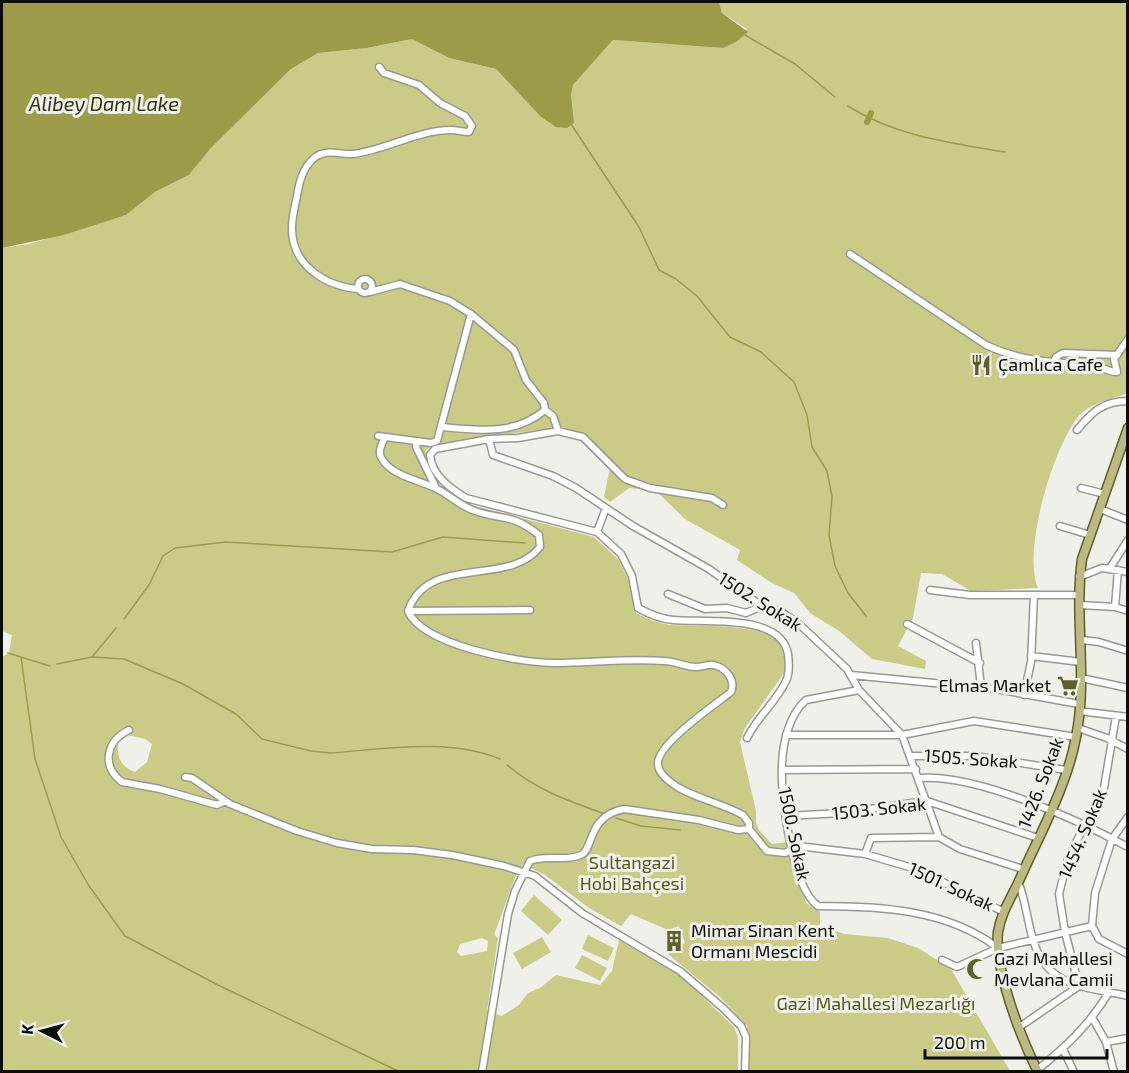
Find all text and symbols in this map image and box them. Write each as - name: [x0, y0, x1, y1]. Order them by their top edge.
- water label: Alibey Dam Lake: [28, 91, 179, 116]
- restaurant icon: Çamlıca Cafe: [969, 353, 993, 377]
- place label: Çamlıca Cafe: [998, 353, 1103, 376]
- street label: 1502. Sokak: [715, 567, 806, 636]
- place label: Elmas Market: [938, 674, 1051, 696]
- supermarket icon: Elmas Market: [1056, 674, 1080, 698]
- street label: 1426. Sokak: [1013, 734, 1067, 831]
- street label: 1505. Sokak: [923, 744, 1019, 772]
- street label: 1500. Sokak: [774, 785, 816, 883]
- street label: 1454. Sokak: [1053, 785, 1111, 882]
- street label: 1503. Sokak: [831, 792, 927, 824]
- park label: Sultangazi Hobi Bahçesi: [580, 851, 684, 895]
- street label: 1501. Sokak: [905, 857, 998, 915]
- place label: Mimar Sinan Kent Ormanı Mescidi: [691, 919, 835, 962]
- building icon: Mimar Sinan Kent Ormanı Mescidi: [662, 929, 686, 953]
- place label: Gazi Mahallesi Mevlana Camii: [994, 947, 1113, 990]
- mosque icon: Gazi Mahallesi Mevlana Camii: [965, 957, 989, 981]
- park label: Gazi Mahallesi Mezarlığı: [777, 992, 975, 1014]
- north arrow: [12, 1001, 72, 1061]
- text: K: [17, 1022, 37, 1035]
- scale bar: [925, 1022, 1106, 1060]
- text: 200 m: [934, 1031, 986, 1053]

